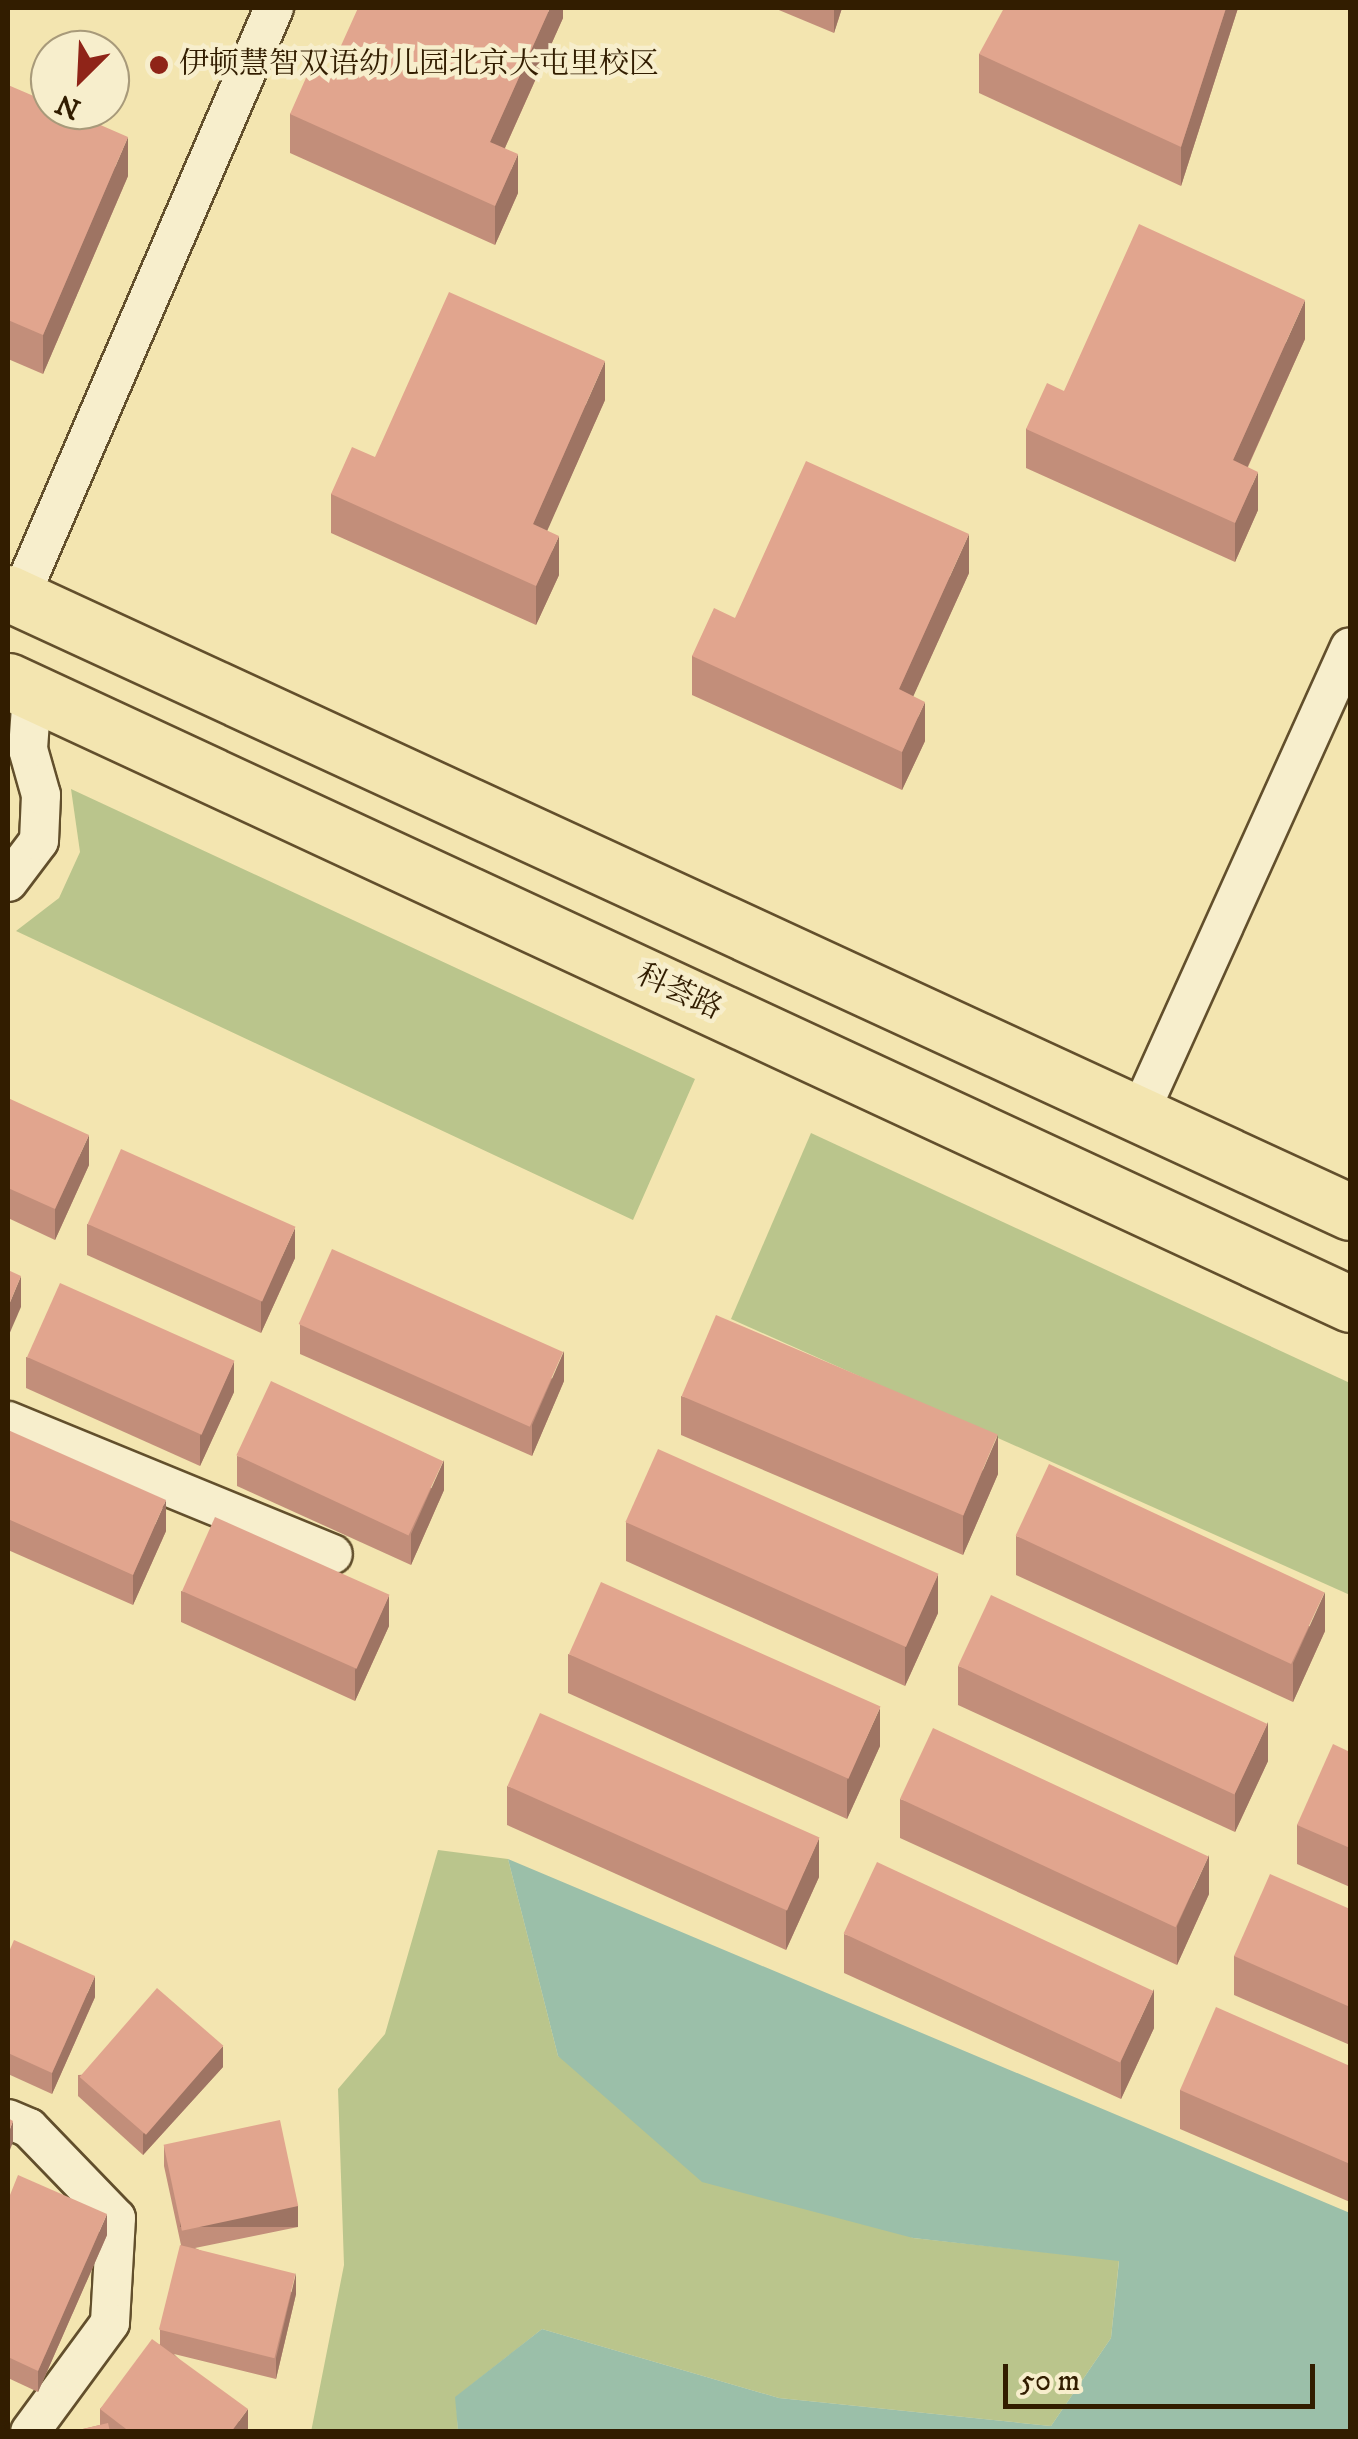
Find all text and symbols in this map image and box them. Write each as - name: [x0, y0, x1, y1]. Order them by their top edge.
- north arrow: [30, 30, 130, 130]
- place label: 伊顿慧智双语幼儿园北京大屯里校区: [179, 47, 659, 83]
- marker: 伊顿慧智双语幼儿园北京大屯里校区: [148, 54, 170, 76]
- text: N: [51, 85, 86, 127]
- street label: 科荟路: [631, 958, 727, 1028]
- scale bar: [1008, 2344, 1320, 2406]
- text: 50 m: [1020, 2363, 1080, 2400]

